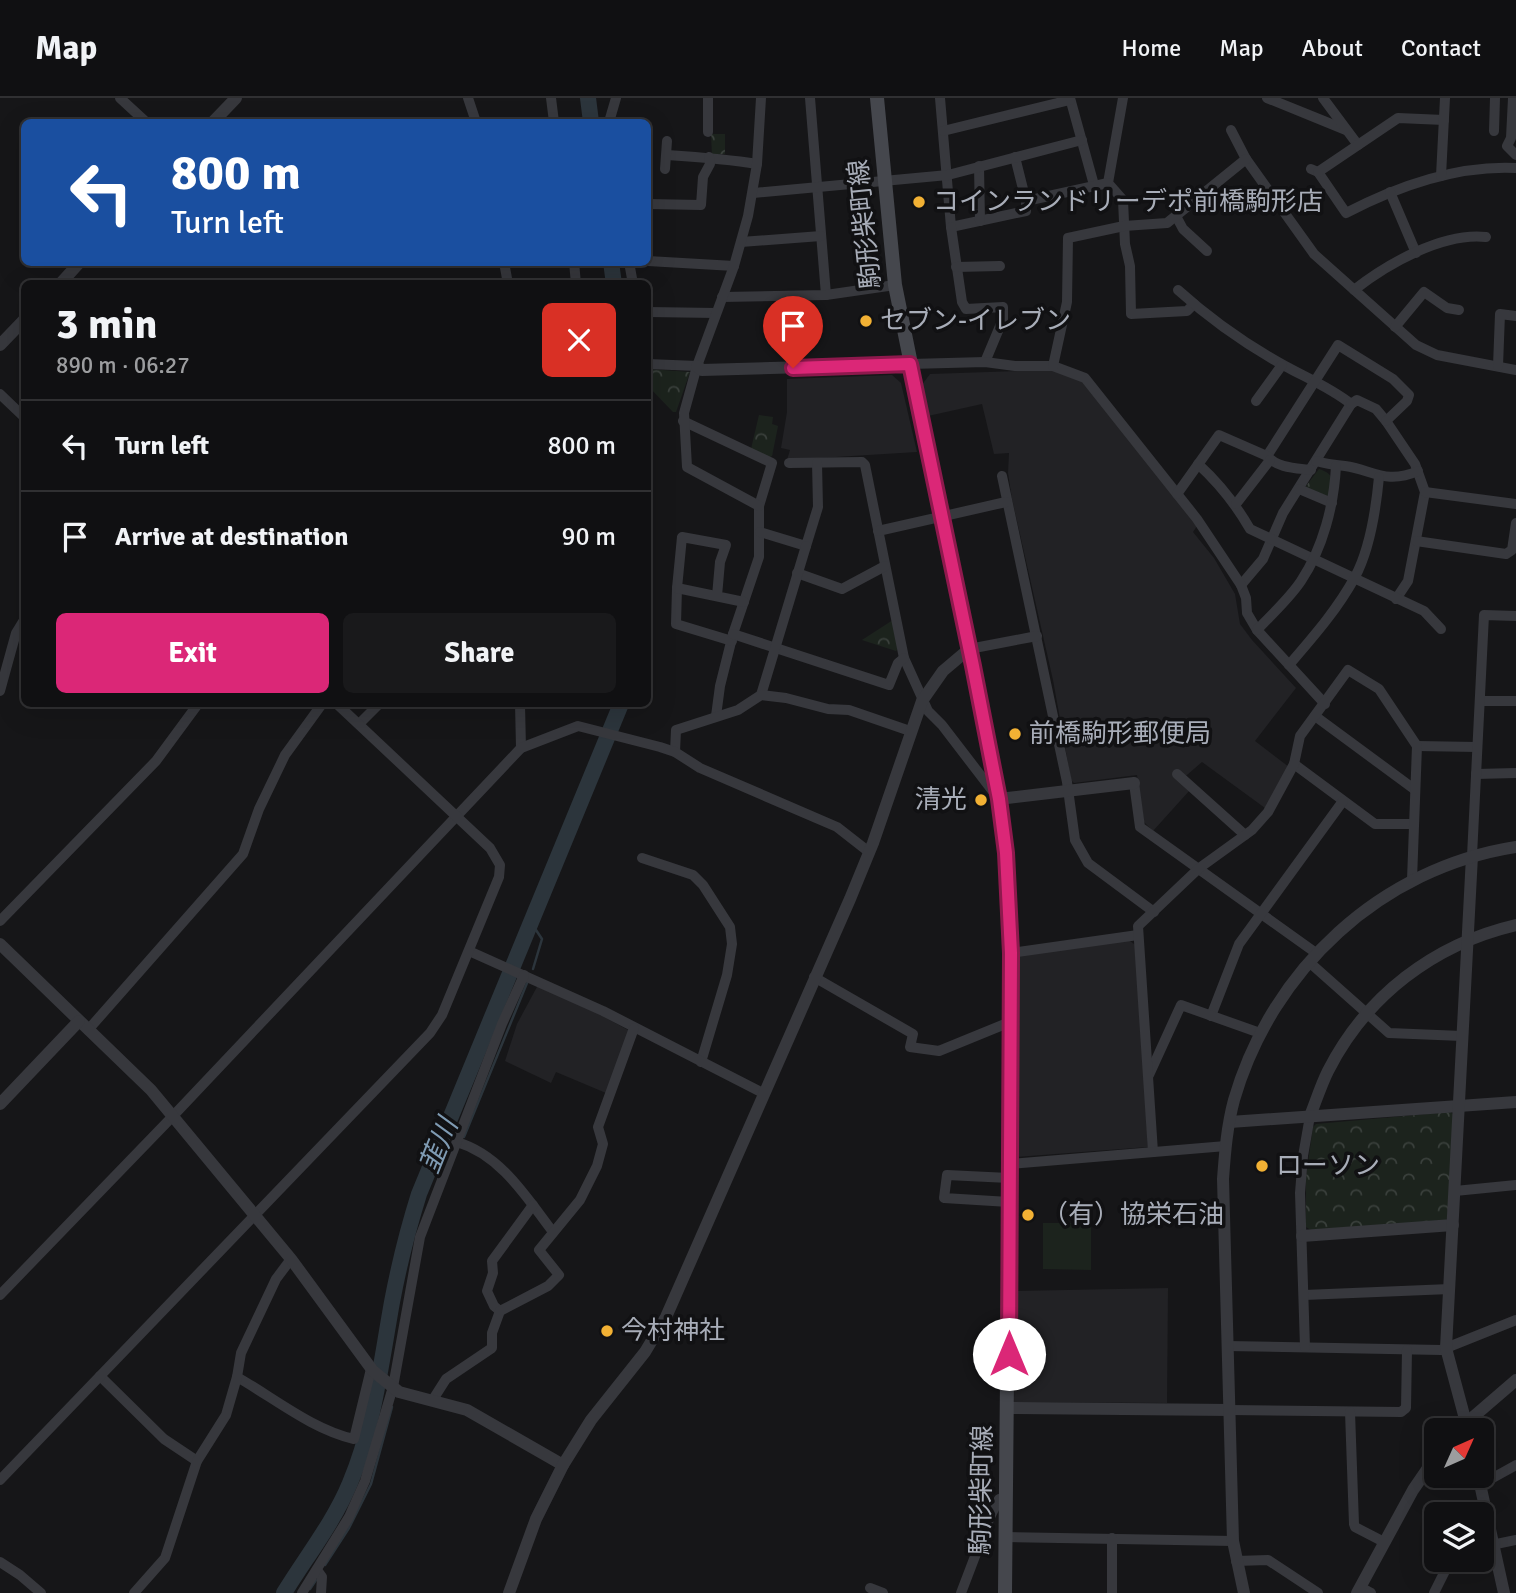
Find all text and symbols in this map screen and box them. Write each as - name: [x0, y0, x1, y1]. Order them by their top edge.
- text: Map: [35, 28, 97, 69]
- text: Home: [1121, 33, 1181, 63]
- text: Map: [1219, 33, 1264, 63]
- text: About: [1302, 33, 1363, 63]
- text: Contact: [1401, 33, 1481, 63]
- text: 800 m: [171, 143, 301, 203]
- icon: left: [56, 147, 147, 238]
- street label: 駒形柴町線: [842, 158, 888, 290]
- place label: コインランドリーデポ前橋駒形店: [933, 186, 1323, 218]
- marker: コインランドリーデポ前橋駒形店: [911, 194, 927, 210]
- text: Turn left: [171, 203, 284, 242]
- pin: [763, 296, 823, 368]
- text: 3 min: [56, 299, 157, 350]
- button: close: [542, 303, 616, 377]
- place label: セブン-イレブン: [880, 305, 1071, 337]
- icon: arrive: [774, 307, 812, 345]
- marker: セブン-イレブン: [858, 313, 874, 329]
- text: 890 m · 06:27: [56, 351, 190, 380]
- icon: left: [56, 427, 94, 465]
- text: Turn left: [115, 430, 209, 462]
- text: 800 m: [547, 430, 616, 462]
- icon: arrive: [56, 518, 94, 556]
- text: Arrive at destination: [115, 521, 348, 553]
- text: 90 m: [561, 521, 616, 553]
- button: Exit: [56, 613, 329, 693]
- button: Share: [343, 613, 616, 693]
- place label: 前橋駒形郵便局: [1029, 718, 1211, 750]
- marker: 前橋駒形郵便局: [1007, 726, 1023, 742]
- place label: 清光: [915, 784, 967, 816]
- marker: 清光: [973, 792, 989, 808]
- water label: 韮川: [413, 1111, 466, 1178]
- place label: ローソン: [1276, 1150, 1380, 1182]
- marker: ローソン: [1254, 1158, 1270, 1174]
- place label: （有）協栄石油: [1042, 1199, 1224, 1231]
- marker: （有）協栄石油: [1020, 1207, 1036, 1223]
- place label: 今村神社: [621, 1315, 725, 1347]
- position arrow: [972, 1317, 1046, 1391]
- marker: 今村神社: [599, 1323, 615, 1339]
- north arrow: [1424, 1418, 1494, 1488]
- map controls: [1424, 1418, 1494, 1572]
- street label: 駒形柴町線: [965, 1425, 999, 1555]
- button: layers: [1424, 1502, 1494, 1572]

